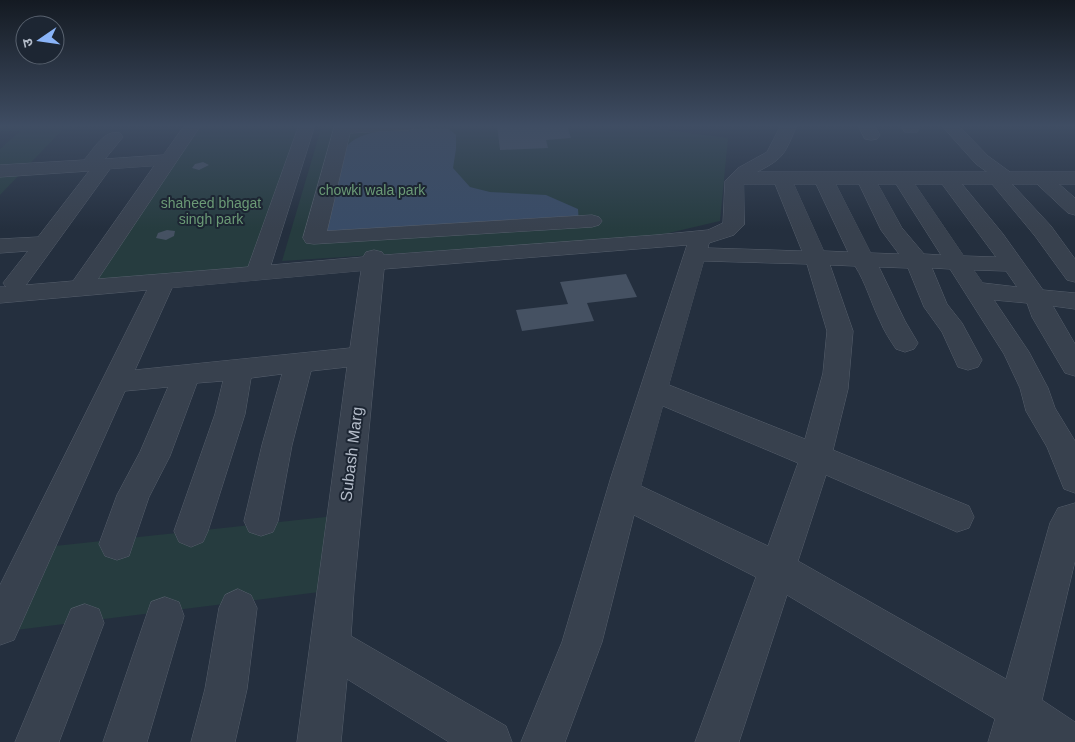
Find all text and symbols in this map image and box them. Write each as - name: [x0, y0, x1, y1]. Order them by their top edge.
- north arrow: [15, 15, 65, 65]
- text: उ: [18, 36, 36, 49]
- park label: chowki wala park: [319, 182, 426, 198]
- park label: shaheed bhagat singh park: [161, 195, 261, 227]
- street label: Subash Marg: [337, 406, 366, 502]

